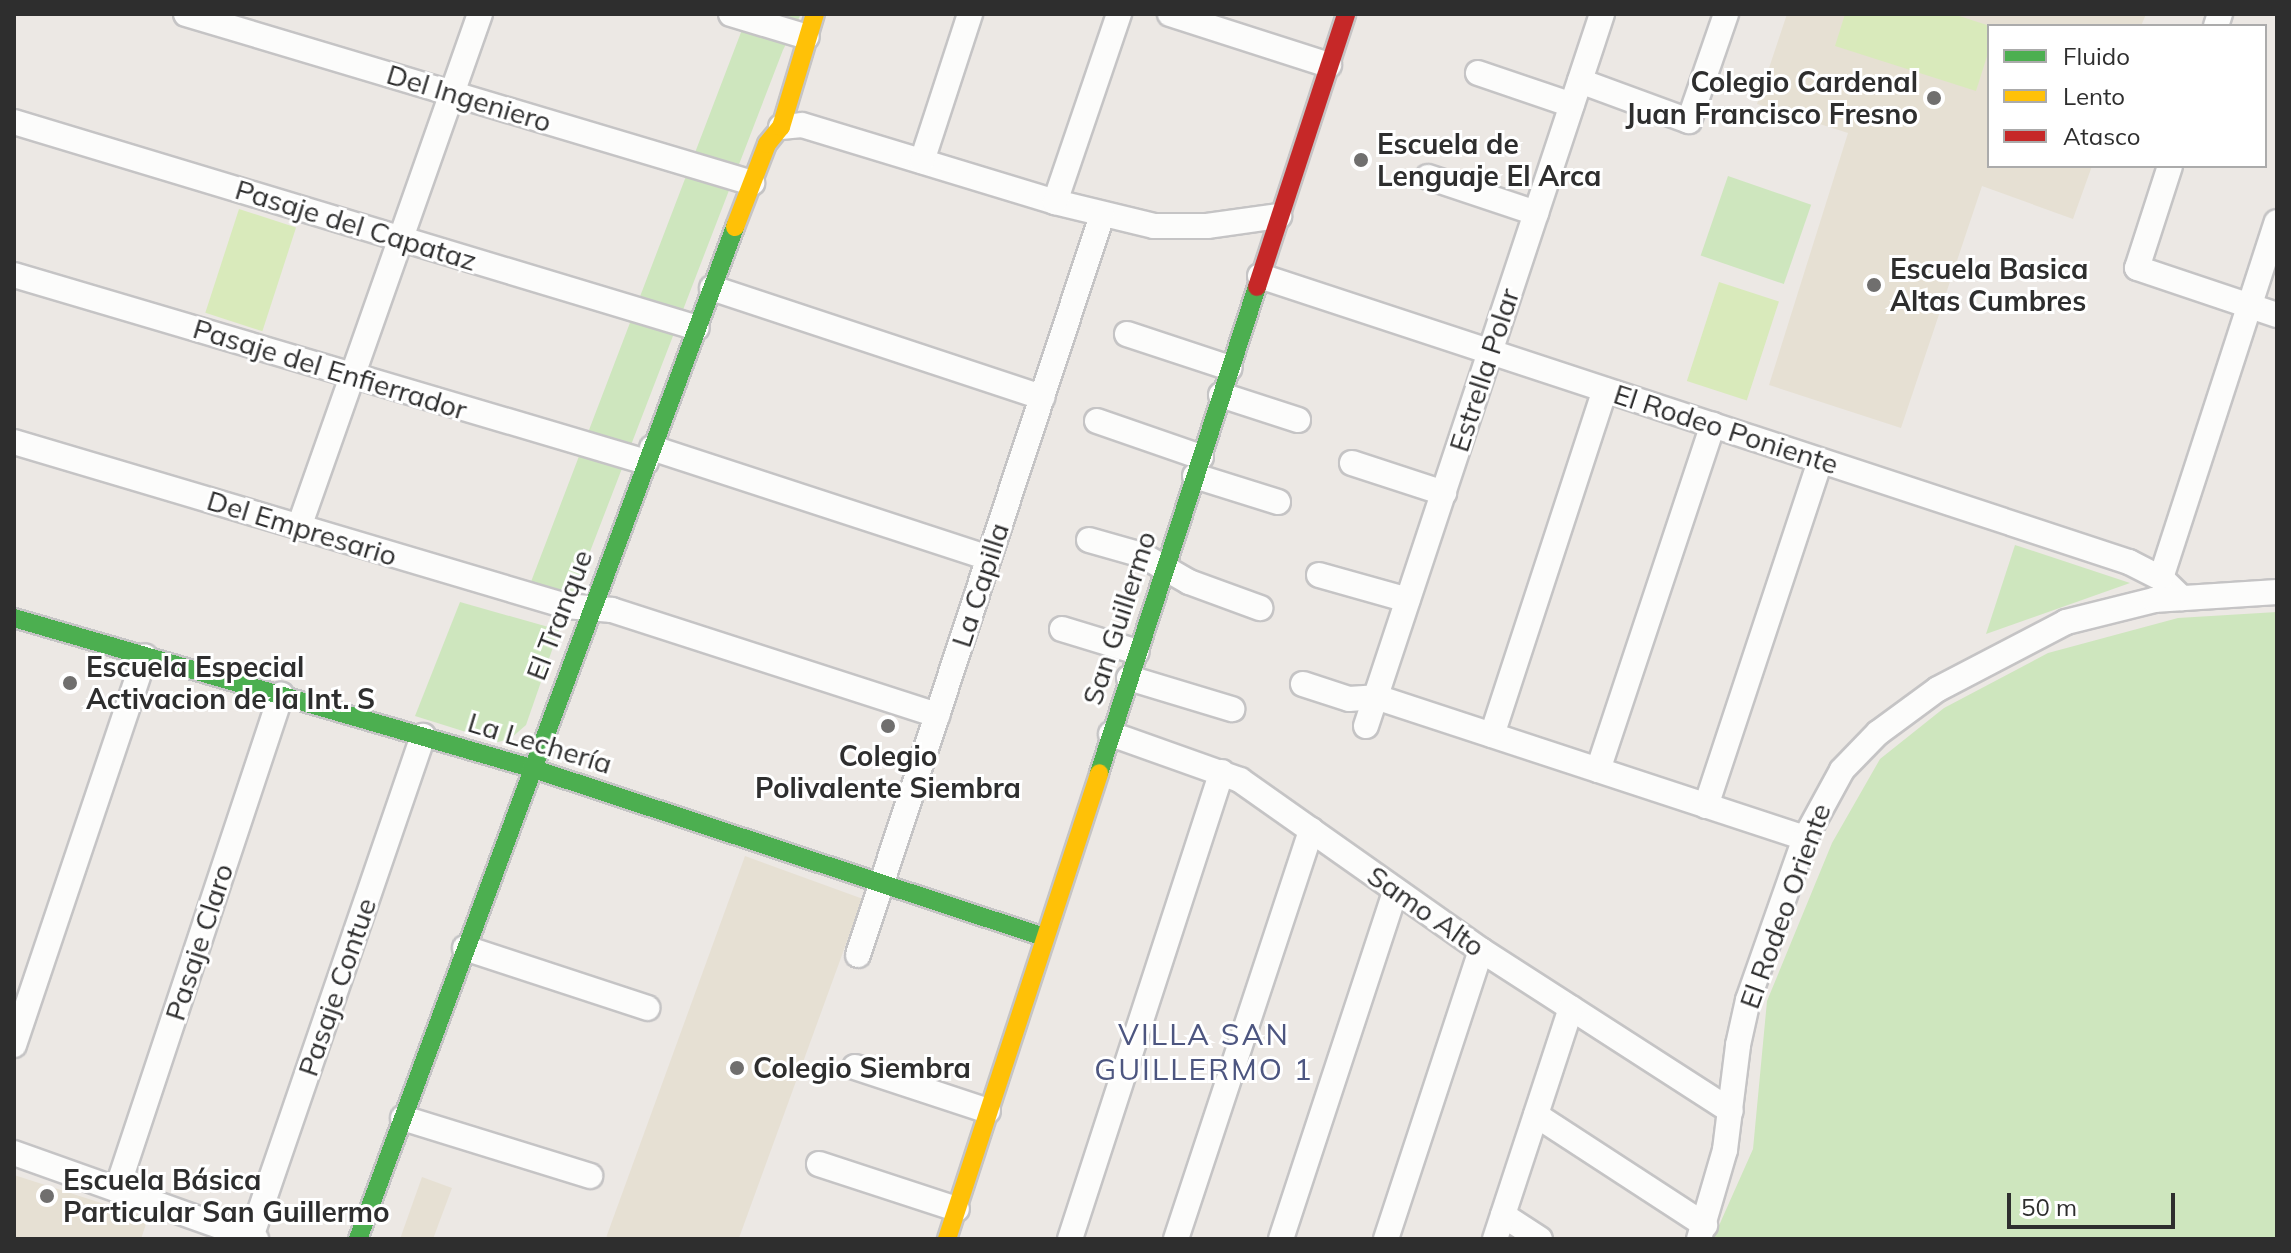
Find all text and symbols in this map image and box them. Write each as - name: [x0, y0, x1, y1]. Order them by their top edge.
- legend: [1987, 24, 2267, 168]
- text: Fluido: [2063, 41, 2130, 71]
- street label: Del Ingeniero: [383, 57, 555, 139]
- place label: Colegio Cardenal Juan Francisco Fresno: [1626, 65, 1918, 131]
- text: Lento: [2063, 81, 2125, 111]
- marker: Colegio Cardenal Juan Francisco Fresno: [1925, 89, 1943, 107]
- text: Atasco: [2063, 121, 2140, 151]
- place label: Escuela de Lenguaje El Arca: [1377, 127, 1601, 193]
- marker: Escuela de Lenguaje El Arca: [1352, 151, 1370, 169]
- street label: Pasaje del Capataz: [231, 172, 481, 278]
- place label: Escuela Basica Altas Cumbres: [1890, 252, 2088, 318]
- marker: Escuela Basica Altas Cumbres: [1865, 276, 1883, 294]
- street label: Estrella Polar: [1442, 284, 1526, 456]
- street label: Pasaje del Enfierrador: [189, 311, 471, 427]
- street label: El Rodeo Poniente: [1610, 377, 1842, 481]
- street label: Del Empresario: [203, 483, 401, 573]
- street label: La Capilla: [944, 519, 1016, 651]
- street label: San Guillermo: [1075, 527, 1163, 709]
- street label: El Tranque: [519, 545, 599, 685]
- place label: Escuela Especial Activacion de la Int. S: [86, 650, 375, 716]
- marker: Escuela Especial Activacion de la Int. S: [61, 674, 79, 692]
- street label: La Lechería: [464, 705, 616, 781]
- marker: Colegio Polivalente Siembra: [879, 717, 897, 735]
- place label: Colegio Polivalente Siembra: [755, 739, 1021, 805]
- street label: El Rodeo Oriente: [1732, 799, 1838, 1013]
- street label: Pasaje Claro: [158, 859, 240, 1025]
- street label: Samo Alto: [1361, 859, 1491, 963]
- street label: Pasaje Contue: [291, 894, 383, 1080]
- district label: VILLA SAN GUILLERMO 1: [1094, 1016, 1314, 1086]
- place label: Colegio Siembra: [753, 1051, 971, 1085]
- marker: Colegio Siembra: [728, 1059, 746, 1077]
- place label: Escuela Básica Particular San Guillermo: [63, 1163, 390, 1229]
- scale bar: [2011, 1177, 2179, 1227]
- marker: Escuela Básica Particular San Guillermo: [38, 1187, 56, 1205]
- text: 50 m: [2021, 1192, 2077, 1222]

